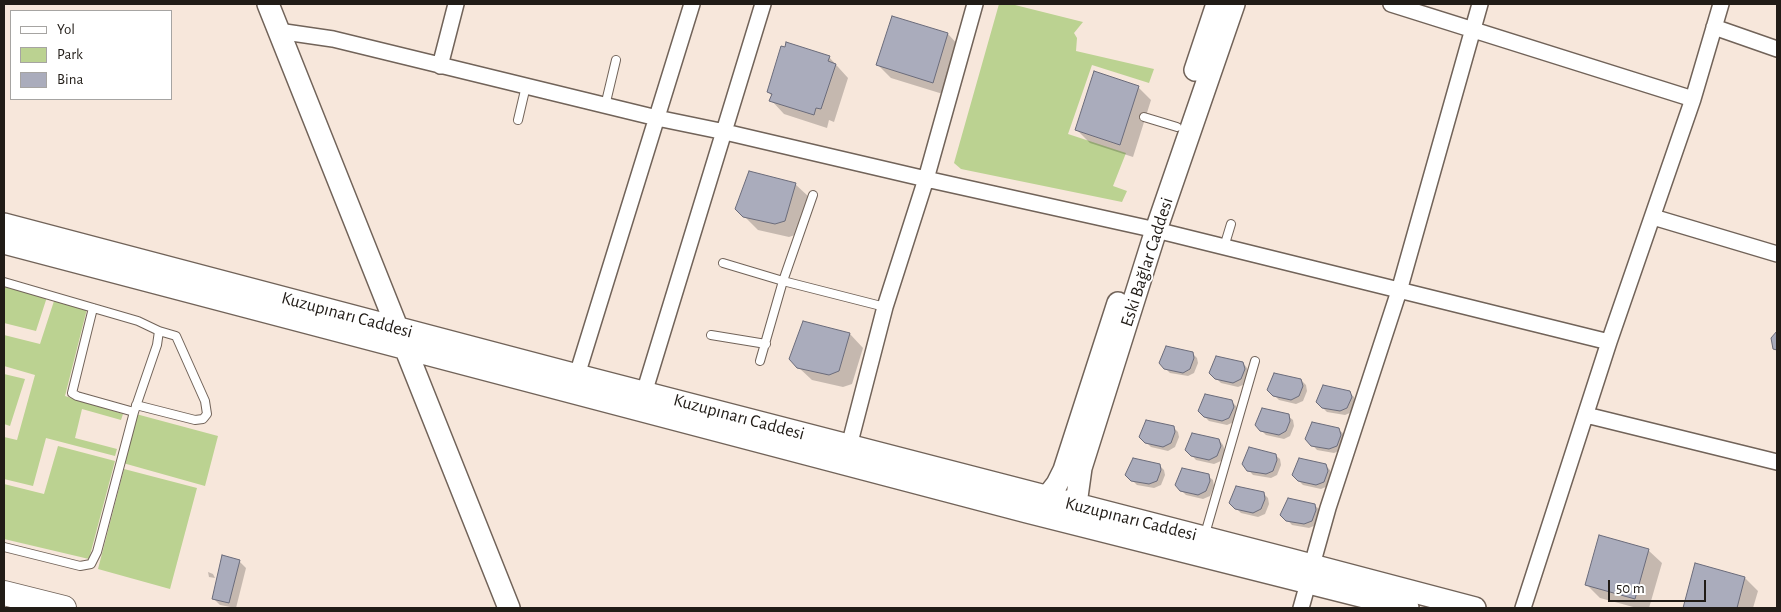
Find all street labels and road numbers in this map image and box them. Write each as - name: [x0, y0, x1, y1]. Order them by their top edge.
- street label: Eski Bağlar Caddesi: [1116, 195, 1178, 329]
- street label: Kuzupınarı Caddesi: [279, 287, 415, 343]
- street label: Kuzupınarı Caddesi: [671, 389, 807, 445]
- street label: Kuzupınarı Caddesi: [1063, 492, 1199, 546]

